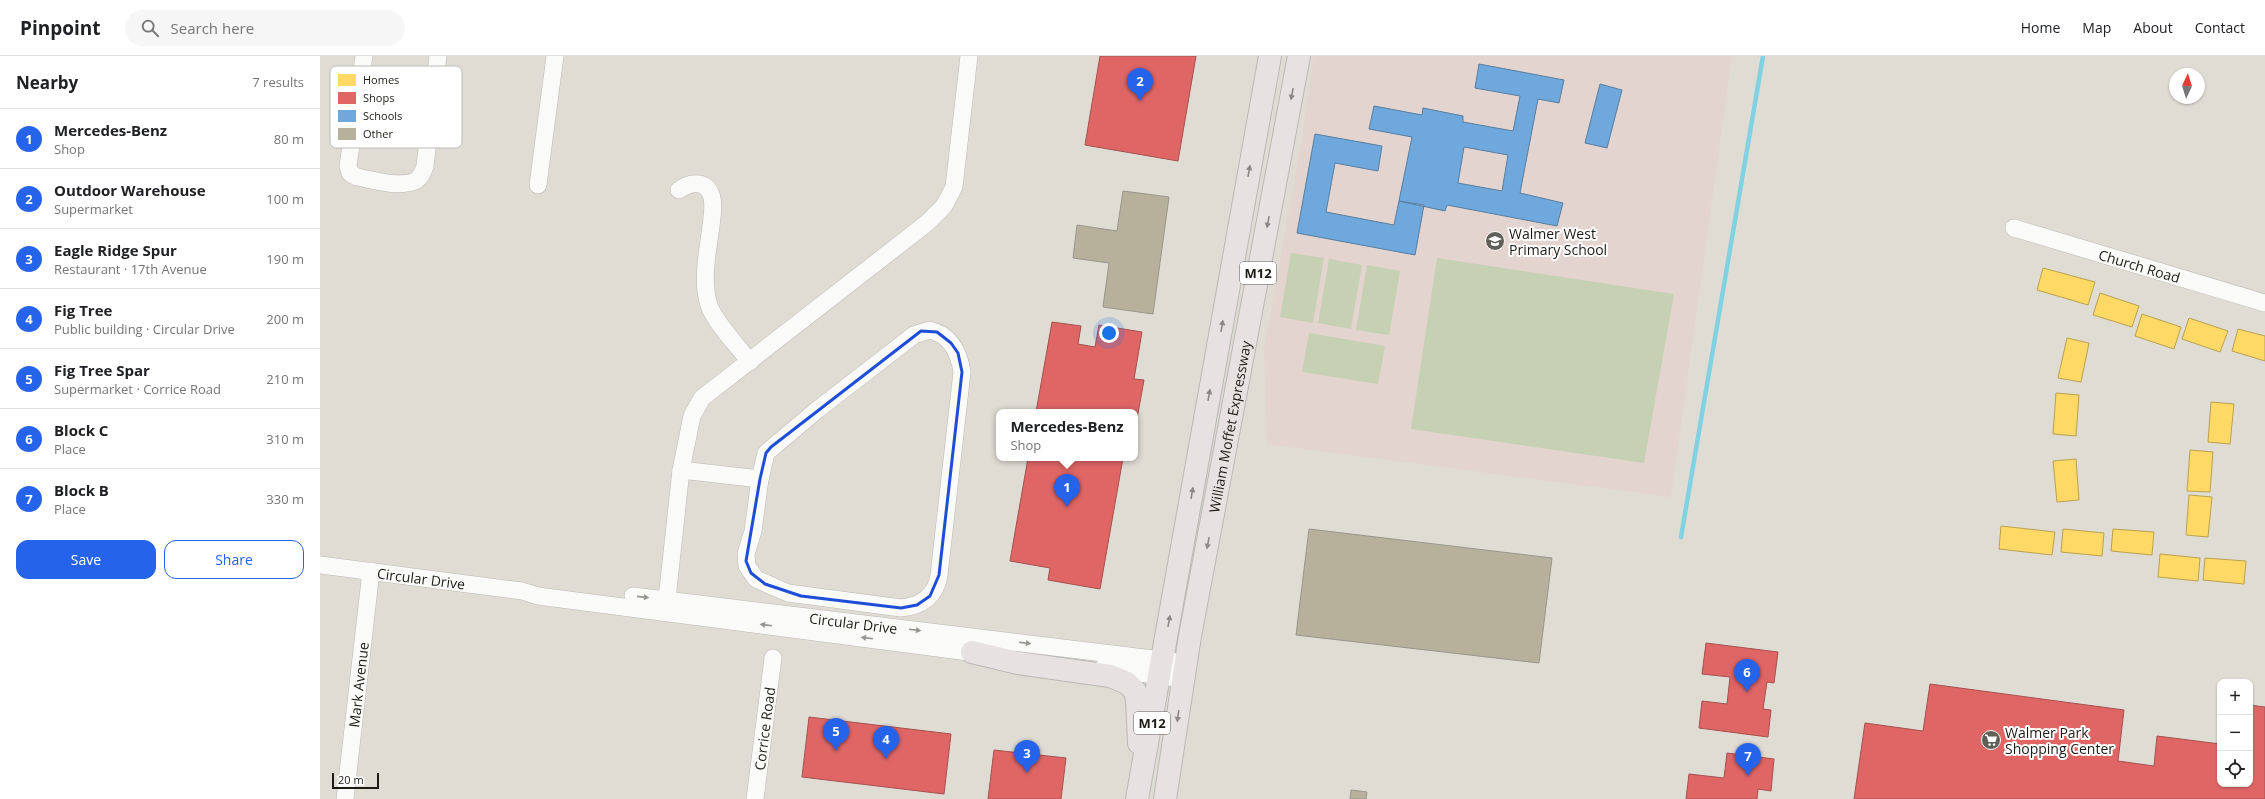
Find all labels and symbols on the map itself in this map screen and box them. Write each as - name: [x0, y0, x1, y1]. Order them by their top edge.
- legend: [330, 66, 462, 148]
- pin: 2: [1127, 68, 1153, 101]
- north arrow: [2169, 68, 2205, 104]
- text: Homes: [363, 72, 399, 87]
- one-way arrow: [1288, 88, 1294, 100]
- text: Shops: [363, 90, 394, 105]
- text: Schools: [363, 108, 402, 123]
- text: Other: [363, 126, 393, 141]
- one-way arrow: [1246, 165, 1252, 177]
- one-way arrow: [1264, 216, 1270, 228]
- place label: Walmer West Primary School: [1509, 224, 1607, 259]
- school or university icon: Walmer West Primary School: [1484, 230, 1506, 252]
- street label: Church Road: [2096, 244, 2183, 287]
- road number: M12: [1240, 262, 1276, 284]
- one-way arrow: [1219, 320, 1225, 332]
- your location: [1099, 323, 1119, 343]
- street label: William Moffet Expressway: [1204, 338, 1255, 514]
- one-way arrow: [1207, 389, 1213, 401]
- pin: 1: [1054, 474, 1080, 507]
- one-way arrow: [1189, 487, 1195, 499]
- one-way arrow: [1204, 537, 1210, 549]
- street label: Circular Drive: [376, 563, 466, 593]
- one-way arrow: [637, 593, 650, 600]
- street label: Circular Drive: [808, 608, 899, 637]
- one-way arrow: [1166, 615, 1172, 627]
- one-way arrow: [760, 622, 772, 629]
- one-way arrow: [908, 627, 921, 633]
- one-way arrow: [861, 635, 873, 642]
- one-way arrow: [1019, 640, 1031, 646]
- street label: Mark Avenue: [344, 641, 372, 728]
- pin: 6: [1734, 659, 1760, 692]
- street label: Corrice Road: [749, 686, 779, 771]
- one-way arrow: [1175, 710, 1181, 722]
- road number: M12: [1134, 712, 1170, 734]
- pin: 5: [823, 718, 849, 751]
- place label: Walmer Park Shopping Center: [2005, 723, 2114, 758]
- pin: 4: [873, 726, 899, 759]
- supermarket icon: Walmer Park Shopping Center: [1980, 729, 2002, 751]
- pin: 3: [1014, 740, 1040, 773]
- pin: 7: [1735, 743, 1761, 776]
- scale bar: [332, 771, 379, 790]

